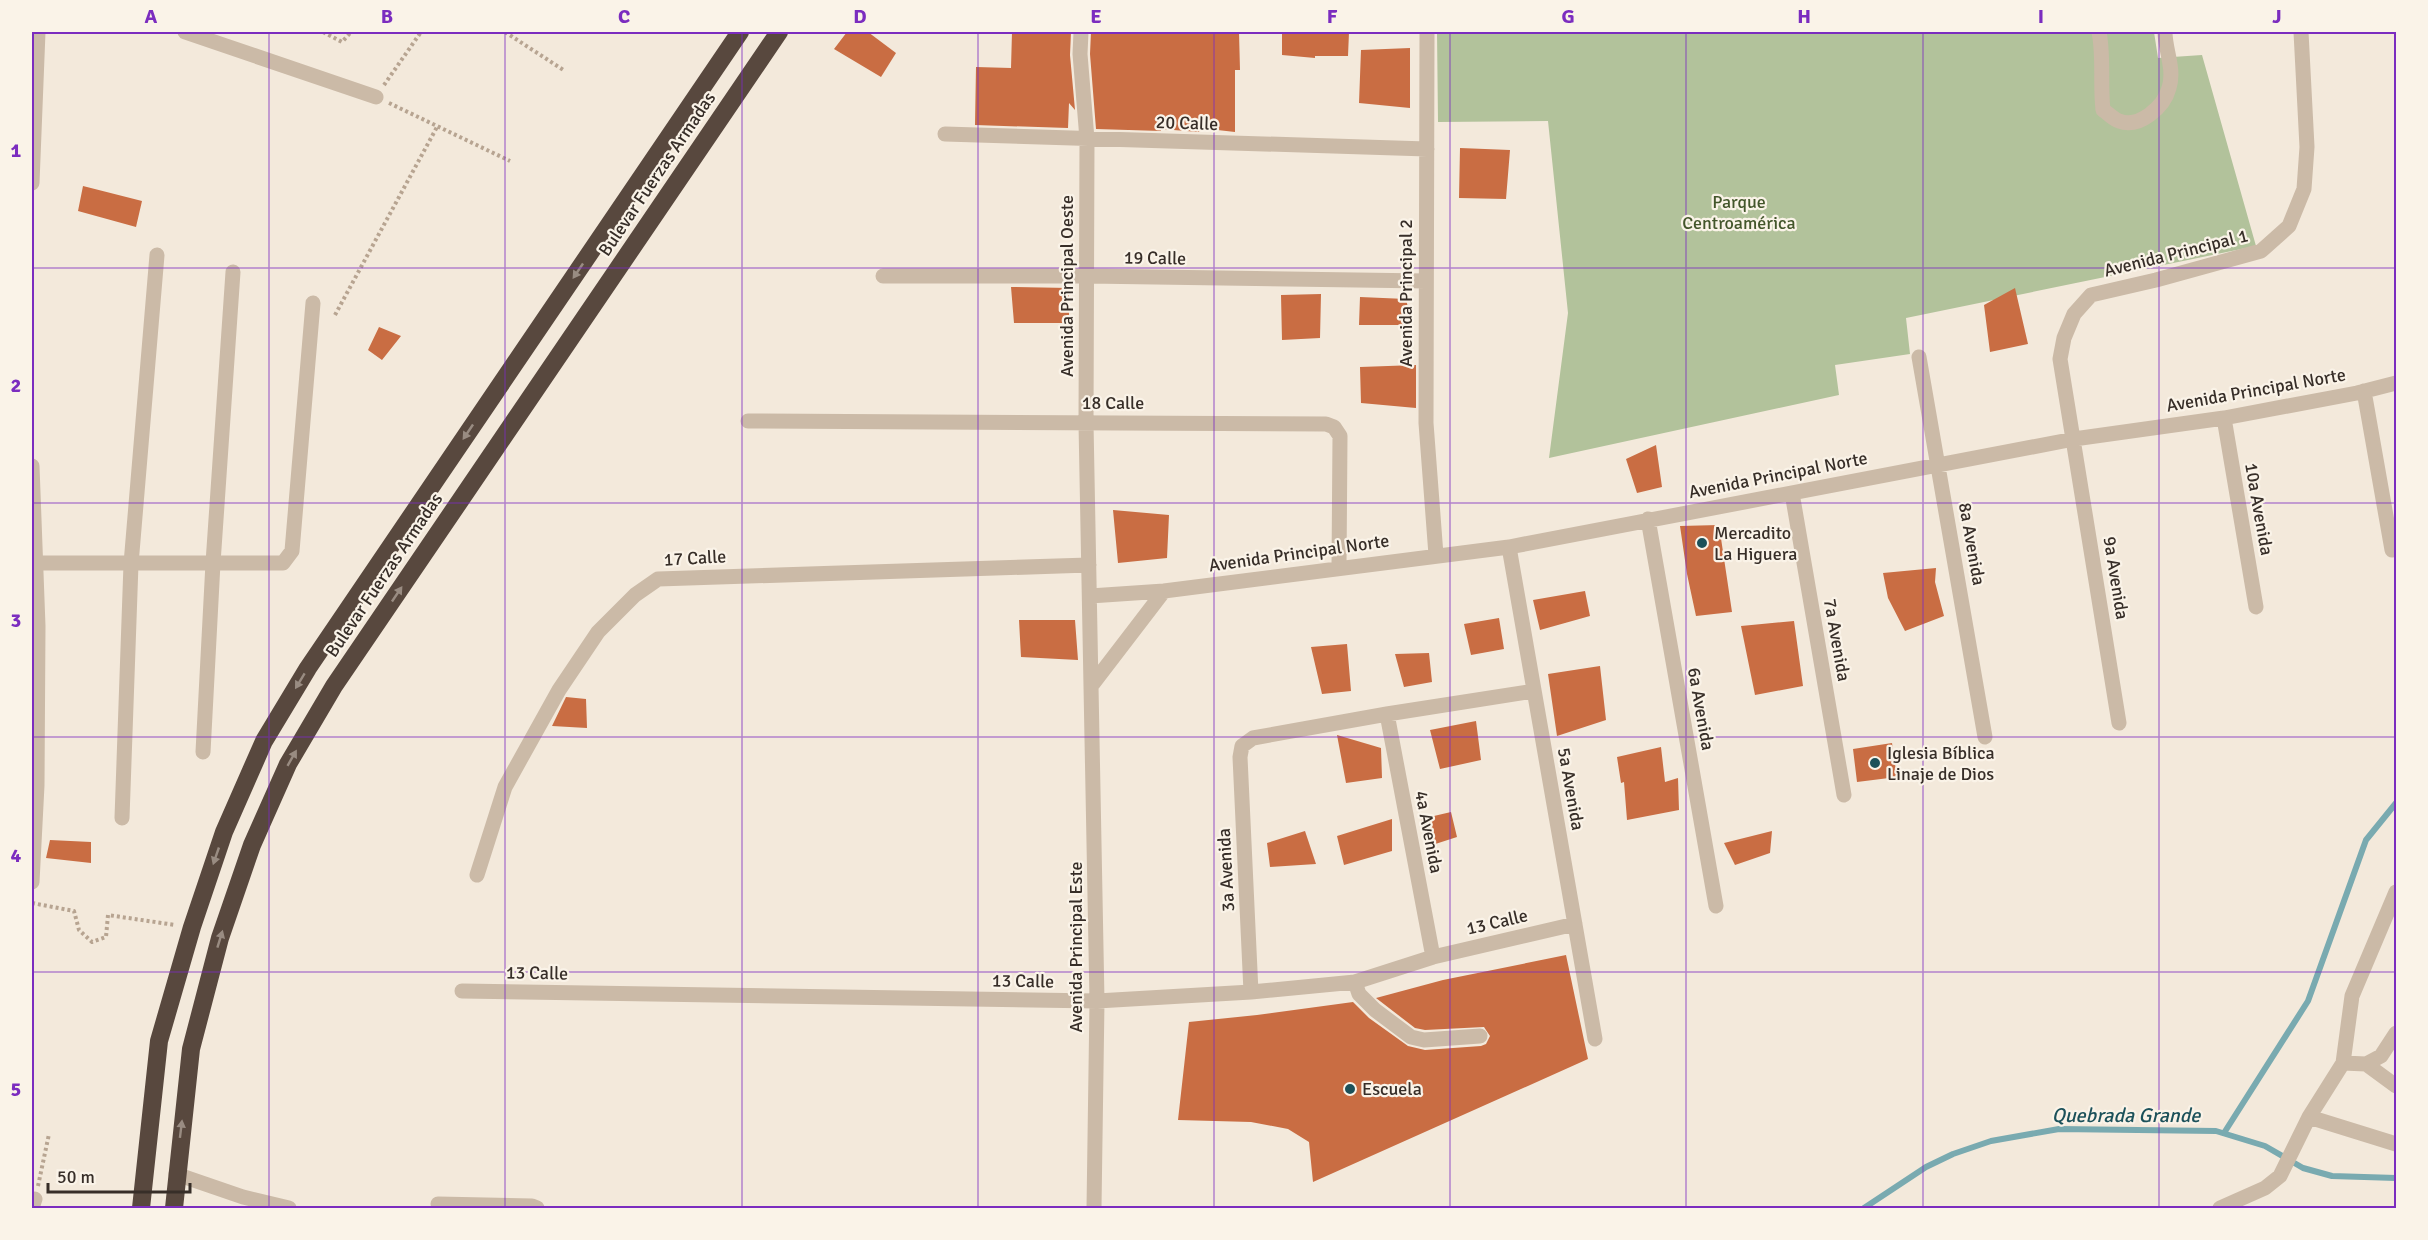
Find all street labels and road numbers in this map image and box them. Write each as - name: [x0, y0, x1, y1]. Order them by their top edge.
- street label: Bulevar Fuerzas Armadas: [594, 88, 720, 260]
- street label: 20 Calle: [1155, 111, 1219, 135]
- street label: Avenida Principal Oeste: [1056, 195, 1078, 377]
- street label: Avenida Principal 2: [1395, 219, 1417, 367]
- street label: Avenida Principal 1: [2102, 224, 2250, 282]
- street label: 19 Calle: [1124, 246, 1186, 270]
- street label: Avenida Principal Norte: [2165, 363, 2347, 417]
- street label: 18 Calle: [1082, 392, 1144, 414]
- street label: Avenida Principal Norte: [1687, 447, 1869, 503]
- street label: 10a Avenida: [2240, 461, 2278, 557]
- street label: Bulevar Fuerzas Armadas: [321, 489, 447, 661]
- street label: 8a Avenida: [1954, 501, 1990, 587]
- street label: Avenida Principal Norte: [1207, 529, 1391, 577]
- street label: 9a Avenida: [2099, 535, 2133, 621]
- street label: 17 Calle: [663, 545, 727, 571]
- street label: 7a Avenida: [1819, 597, 1855, 683]
- street label: 6a Avenida: [1683, 666, 1719, 752]
- street label: 5a Avenida: [1553, 746, 1589, 832]
- street label: 4a Avenida: [1410, 789, 1448, 875]
- street label: 3a Avenida: [1213, 828, 1239, 912]
- street label: Avenida Principal Este: [1065, 861, 1087, 1033]
- street label: 13 Calle: [1464, 904, 1530, 940]
- street label: 13 Calle: [506, 961, 568, 985]
- street label: 13 Calle: [992, 969, 1054, 993]

